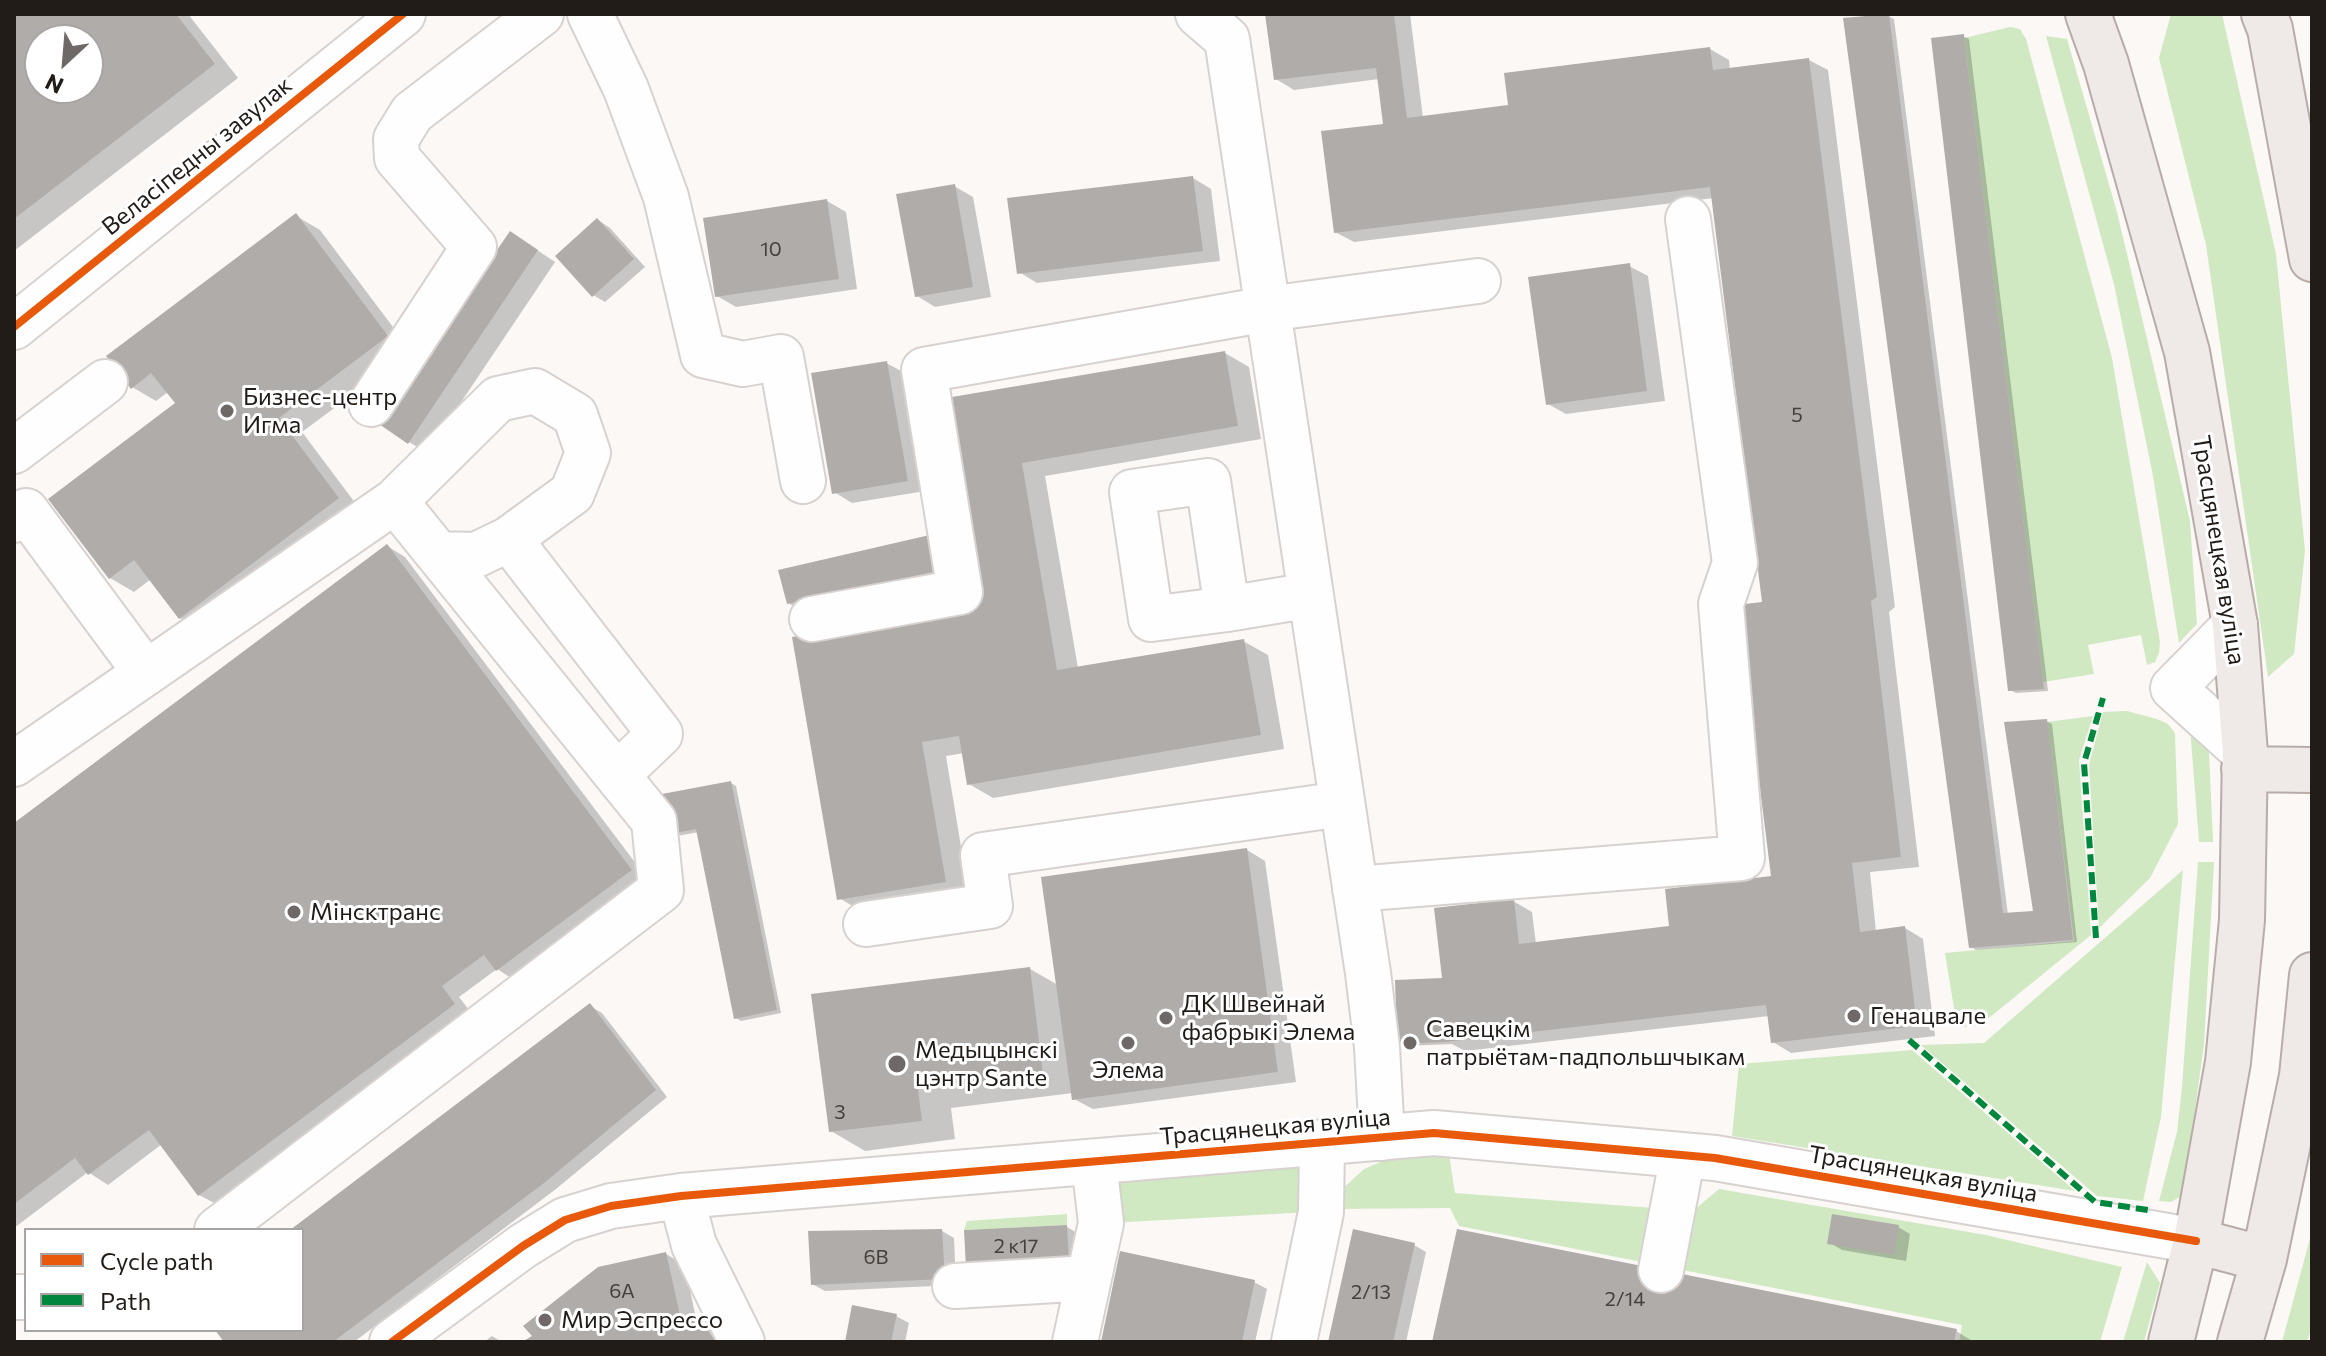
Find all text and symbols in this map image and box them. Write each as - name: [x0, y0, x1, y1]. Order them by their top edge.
- north arrow: [24, 24, 104, 104]
- text: N: [41, 68, 67, 100]
- street label: Веласіпедны завулак: [96, 71, 298, 241]
- house number: 10: [760, 237, 782, 261]
- place label: Бизнес-центр Игма: [243, 383, 397, 439]
- marker: Бизнес-центр Игма: [218, 402, 236, 420]
- house number: 5: [1791, 403, 1803, 427]
- street label: Трасцянецкая вуліца: [2187, 433, 2251, 667]
- place label: Мінсктранс: [310, 898, 441, 926]
- marker: Мінсктранс: [285, 903, 303, 921]
- place label: ДК Швейнай фабрыкі Элема: [1182, 990, 1355, 1046]
- place label: Генацвале: [1870, 1002, 1986, 1030]
- marker: Генацвале: [1845, 1007, 1863, 1025]
- marker: ДК Швейнай фабрыкі Элема: [1157, 1009, 1175, 1027]
- place label: Савецкім патрыётам-падпольшчыкам: [1426, 1015, 1745, 1071]
- marker: Элема: [1119, 1034, 1137, 1052]
- marker: Савецкім патрыётам-падпольшчыкам: [1401, 1034, 1419, 1052]
- place label: Медыцынскі цэнтр Sante: [915, 1036, 1058, 1092]
- marker: Медыцынскі цэнтр Sante: [886, 1053, 908, 1075]
- place label: Элема: [1092, 1056, 1164, 1084]
- house number: 3: [834, 1100, 846, 1124]
- street label: Трасцянецкая вуліца: [1158, 1103, 1392, 1151]
- street label: Трасцянецкая вуліца: [1806, 1140, 2040, 1208]
- legend: [24, 1228, 304, 1332]
- house number: 2 к17: [994, 1234, 1038, 1258]
- house number: 6В: [863, 1245, 889, 1269]
- text: Cycle path: [100, 1246, 214, 1275]
- house number: 6А: [609, 1279, 635, 1303]
- house number: 2/13: [1351, 1280, 1391, 1304]
- text: Path: [100, 1286, 151, 1315]
- house number: 2/14: [1605, 1287, 1645, 1311]
- place label: Мир Эспрессо: [561, 1306, 723, 1334]
- marker: Мир Эспрессо: [536, 1311, 554, 1329]

